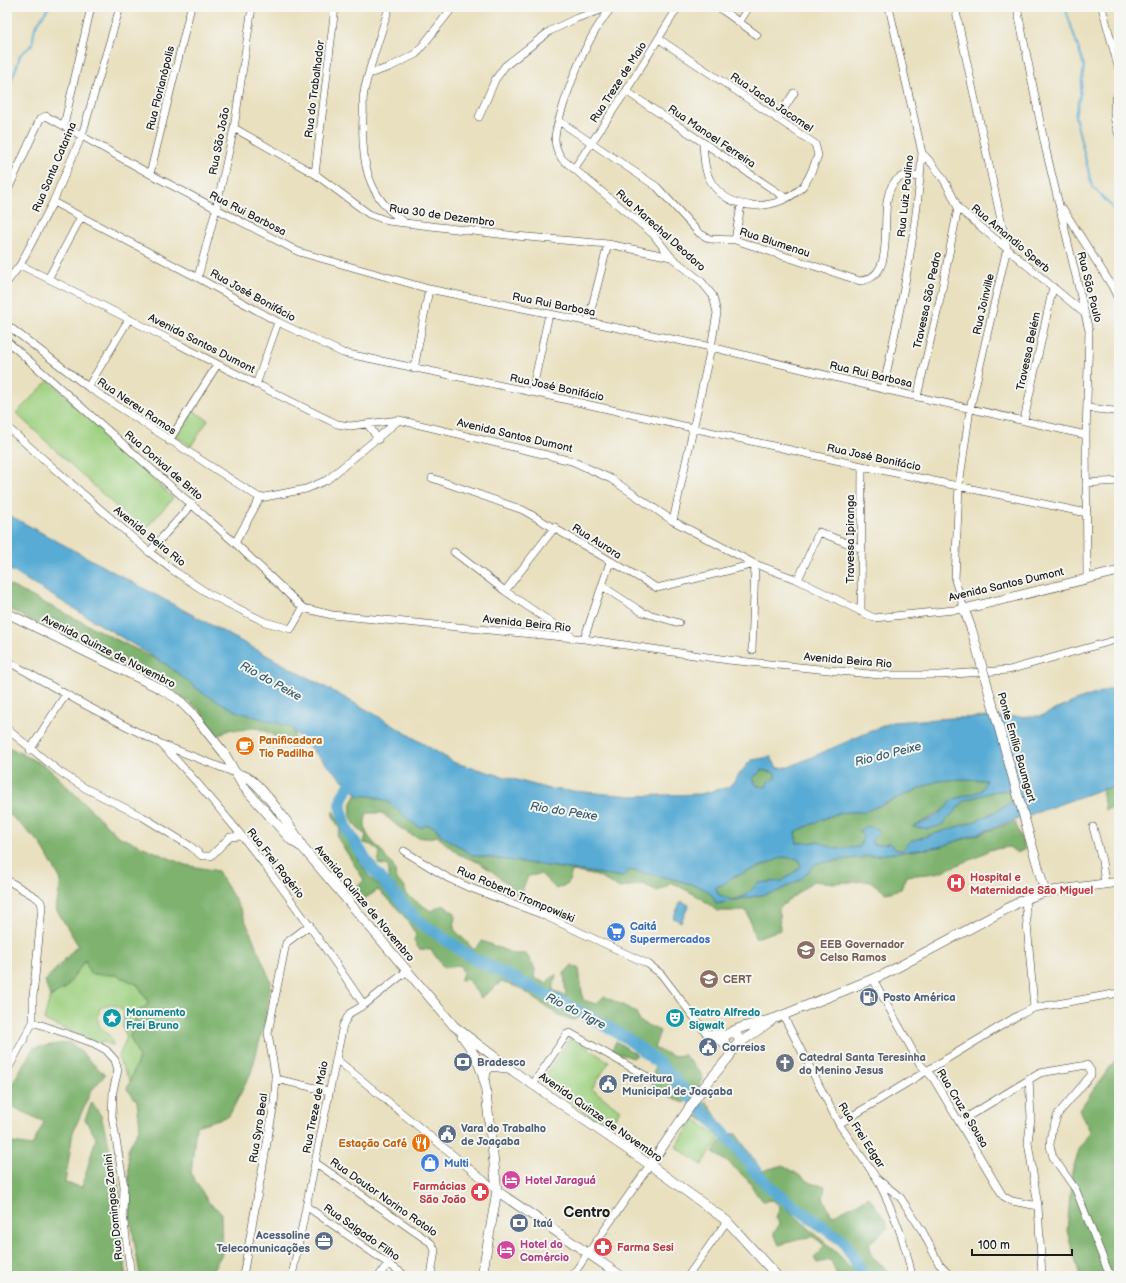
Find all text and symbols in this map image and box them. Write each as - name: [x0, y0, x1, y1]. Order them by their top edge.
- street label: Rua do Trabalhador: [302, 39, 327, 139]
- street label: Rua Treze de Maio: [587, 39, 649, 125]
- street label: Rua Florianópolis: [144, 44, 177, 132]
- street label: Rua Jacob Jacomel: [728, 70, 816, 135]
- street label: Rua Manoel Ferreira: [665, 102, 758, 171]
- street label: Rua São João: [207, 106, 232, 176]
- street label: Rua Santa Catarina: [30, 120, 79, 214]
- street label: Rua Luiz Paulino: [895, 154, 916, 238]
- street label: Rua Marechal Deodoro: [613, 187, 708, 274]
- street label: Rua Rui Barbosa: [207, 188, 288, 238]
- street label: Rua 30 de Dezembro: [388, 202, 496, 229]
- street label: Rua Amandio Sperb: [969, 202, 1053, 275]
- street label: Rua Blumenau: [738, 225, 812, 260]
- street label: Travessa São Pedro: [911, 250, 944, 350]
- street label: Rua São Paulo: [1074, 250, 1105, 324]
- street label: Rua José Bonifácio: [208, 267, 298, 324]
- street label: Rua Joinville: [970, 272, 997, 336]
- street label: Rua Rui Barbosa: [511, 290, 597, 319]
- street label: Avenida Santos Dumont: [146, 311, 258, 376]
- street label: Travessa Belém: [1014, 311, 1043, 392]
- street label: Rua Rui Barbosa: [828, 359, 914, 390]
- street label: Rua José Bonifácio: [509, 371, 605, 404]
- street label: Rua Nereu Ramos: [95, 375, 179, 438]
- street label: Avenida Santos Dumont: [456, 416, 574, 455]
- street label: Rua Dorival de Brito: [122, 428, 205, 503]
- street label: Rua José Bonifácio: [826, 441, 922, 474]
- street label: Travessa Ipiranga: [844, 495, 857, 583]
- street label: Avenida Beira Rio: [111, 503, 188, 569]
- street label: Rua Aurora: [570, 521, 624, 562]
- street label: Avenida Santos Dumont: [947, 565, 1066, 604]
- street label: Avenida Quinze de Novembro: [40, 612, 178, 691]
- street label: Avenida Beira Rio: [482, 612, 572, 635]
- street label: Avenida Beira Rio: [803, 650, 893, 671]
- water label: Rio do Peixe: [237, 658, 304, 704]
- street label: Ponte Emílio Baumgart: [995, 691, 1039, 804]
- place label: Panificadora Tio Padilha: [259, 734, 322, 760]
- cafe icon: Panificadora Tio Padilha: [234, 735, 256, 757]
- water label: Rio do Peixe: [853, 739, 923, 770]
- water label: Rio do Peixe: [529, 799, 599, 824]
- street label: Rua Frei Rogério: [244, 826, 307, 901]
- street label: Avenida Quinze de Novembro: [312, 843, 417, 964]
- street label: Rua Roberto Trompowiski: [455, 864, 577, 925]
- place label: Hospital e Maternidade São Miguel: [970, 871, 1093, 897]
- hospital icon: Hospital e Maternidade São Miguel: [945, 872, 967, 894]
- place label: Caitá Supermercados: [630, 920, 711, 946]
- supermarket icon: Caitá Supermercados: [605, 921, 627, 943]
- place label: EEB Governador Celso Ramos: [820, 938, 905, 964]
- school or university icon: EEB Governador Celso Ramos: [795, 939, 817, 961]
- school or university icon: CERT: [698, 968, 720, 990]
- place label: CERT: [723, 973, 752, 986]
- fuel station icon: Posto América: [858, 986, 880, 1008]
- water label: Rio do Tigre: [543, 990, 608, 1033]
- place label: Posto América: [883, 991, 956, 1004]
- place label: Monumento Frei Bruno: [126, 1006, 186, 1032]
- place label: Teatro Alfredo Sigwalt: [689, 1006, 760, 1032]
- place icon: Monumento Frei Bruno: [101, 1007, 123, 1029]
- theatre icon: Teatro Alfredo Sigwalt: [664, 1007, 686, 1029]
- public building icon: Correios: [697, 1036, 719, 1058]
- place label: Correios: [722, 1041, 766, 1054]
- bank icon: Bradesco: [452, 1051, 474, 1073]
- place label: Catedral Santa Teresinha do Menino Jesus: [799, 1051, 926, 1077]
- church icon: Catedral Santa Teresinha do Menino Jesus: [774, 1052, 796, 1074]
- place label: Bradesco: [477, 1056, 526, 1069]
- street label: Rua Treze de Maio: [300, 1060, 331, 1155]
- street label: Rua Cruz e Sousa: [934, 1067, 991, 1150]
- street label: Avenida Quinze de Novembro: [536, 1070, 665, 1165]
- place label: Prefeitura Municipal de Joaçaba: [622, 1072, 732, 1098]
- public building icon: Prefeitura Municipal de Joaçaba: [597, 1073, 619, 1095]
- street label: Rua Syro Beal: [247, 1092, 270, 1164]
- street label: Rua Frei Edgar: [836, 1100, 888, 1171]
- place label: Vara do Trabalho de Joaçaba: [461, 1122, 546, 1148]
- public building icon: Vara do Trabalho de Joaçaba: [436, 1123, 458, 1145]
- restaurant icon: Estação Café: [410, 1132, 432, 1154]
- place label: Estação Café: [339, 1137, 407, 1150]
- shop icon: Multi: [419, 1152, 441, 1174]
- street label: Rua Domingos Zanini: [101, 1153, 126, 1261]
- street label: Rua Doutor Norino Rotolo: [328, 1155, 440, 1239]
- place label: Multi: [444, 1157, 469, 1170]
- hotel icon: Hotel Jaraguá: [500, 1169, 522, 1191]
- place label: Hotel Jaraguá: [525, 1174, 596, 1187]
- place label: Farmácias São João: [413, 1180, 467, 1206]
- pharmacy icon: Farmácias São João: [469, 1181, 491, 1203]
- street label: Rua Salgado Filho: [321, 1201, 402, 1264]
- district label: Centro: [564, 1203, 611, 1222]
- bank icon: Itaú: [508, 1212, 530, 1234]
- place label: Itaú: [533, 1217, 553, 1230]
- place label: Acessoline Telecomunicações: [217, 1229, 311, 1255]
- office icon: Acessoline Telecomunicações: [313, 1230, 335, 1252]
- scale bar: [972, 1231, 1072, 1257]
- pharmacy icon: Farma Sesi: [592, 1236, 614, 1258]
- place label: Hotel do Comércio: [520, 1238, 569, 1264]
- text: 100 m: [978, 1238, 1010, 1253]
- hotel icon: Hotel do Comércio: [495, 1239, 517, 1261]
- place label: Farma Sesi: [617, 1241, 674, 1254]

